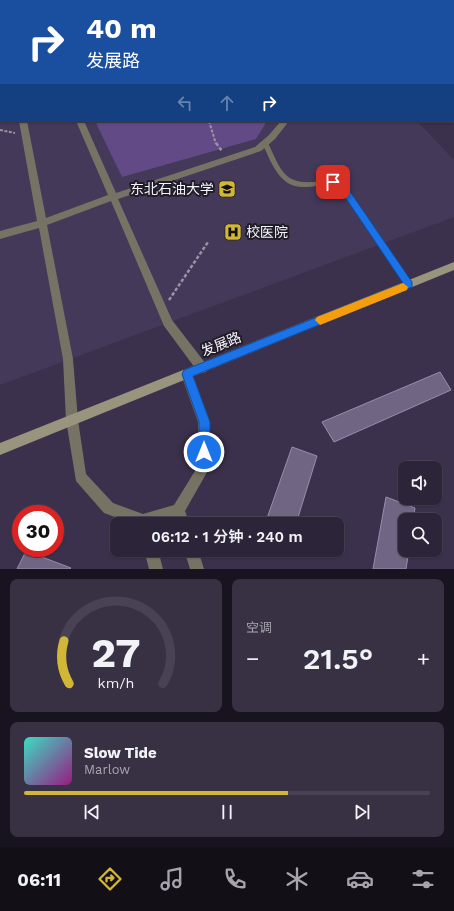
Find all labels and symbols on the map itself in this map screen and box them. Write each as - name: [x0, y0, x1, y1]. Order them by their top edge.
- pin: [316, 165, 350, 199]
- school or university icon: 东北石油大学: [217, 179, 237, 199]
- place label: 东北石油大学: [130, 181, 214, 197]
- hospital icon: 校医院: [223, 222, 243, 242]
- place label: 校医院: [246, 224, 288, 240]
- street label: 发展路: [199, 329, 243, 359]
- position arrow: [183, 431, 225, 473]
- speed limit sign: 30: [12, 505, 64, 557]

